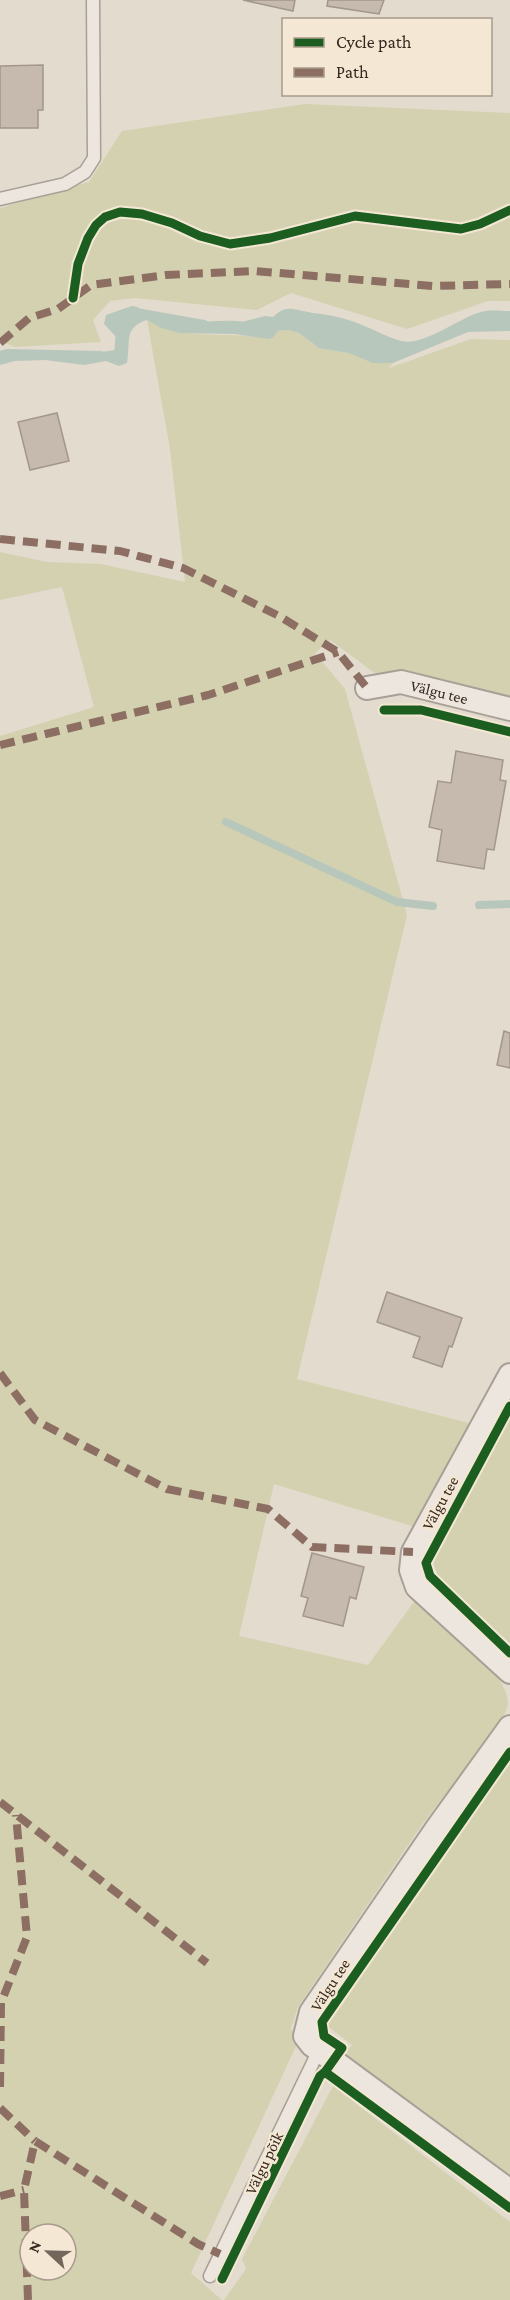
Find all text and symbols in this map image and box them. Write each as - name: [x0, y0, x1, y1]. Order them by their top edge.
- legend: [282, 18, 492, 96]
- text: Cycle path: [336, 32, 412, 52]
- text: Path: [336, 62, 369, 82]
- street label: Välgu tee: [409, 676, 470, 707]
- street label: Välgu tee: [418, 1473, 462, 1533]
- street label: Välgu tee: [307, 1956, 354, 2015]
- street label: Välgu põik: [242, 2129, 287, 2197]
- north arrow: [18, 2222, 78, 2282]
- text: N: [25, 2238, 45, 2255]

